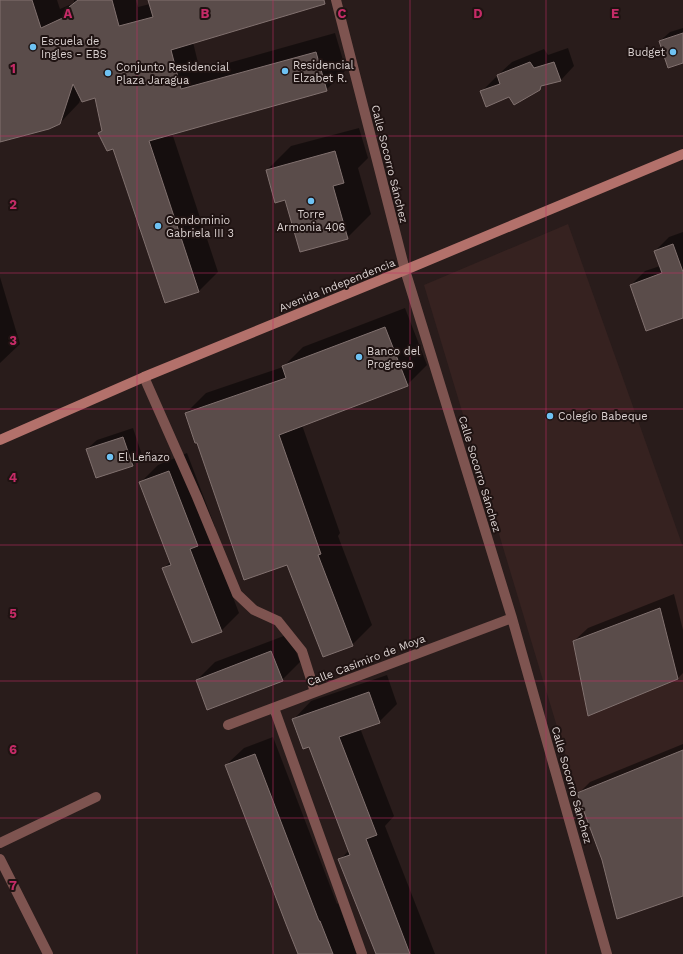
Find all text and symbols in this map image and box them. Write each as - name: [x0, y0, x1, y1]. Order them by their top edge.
- text: A: [64, 6, 73, 21]
- text: B: [201, 6, 210, 21]
- text: C: [338, 6, 347, 21]
- text: D: [473, 6, 483, 21]
- text: E: [611, 6, 619, 21]
- place label: Escuela de Ingles - EBS: [41, 35, 107, 61]
- marker: Escuela de Ingles - EBS: [28, 42, 38, 52]
- place label: Budget: [627, 46, 665, 59]
- marker: Budget: [668, 47, 678, 57]
- place label: Residencial Elzabet R.: [293, 59, 355, 85]
- text: 1: [10, 61, 16, 76]
- place label: Conjunto Residencial Plaza Jaragua: [116, 61, 230, 87]
- marker: Residencial Elzabet R.: [280, 66, 290, 76]
- marker: Conjunto Residencial Plaza Jaragua: [103, 68, 113, 78]
- street label: Calle Socorro Sánchez: [369, 104, 411, 225]
- marker: Torre Armonia 406: [306, 196, 316, 206]
- text: 2: [9, 197, 17, 212]
- place label: Torre Armonia 406: [277, 208, 346, 234]
- place label: Condominio Gabriela III 3: [166, 214, 234, 240]
- marker: Condominio Gabriela III 3: [153, 221, 163, 231]
- street label: Avenida Independencia: [277, 256, 397, 315]
- text: 3: [9, 333, 17, 348]
- place label: Banco del Progreso: [367, 345, 421, 371]
- marker: Banco del Progreso: [354, 352, 364, 362]
- place label: Colegio Babeque: [558, 410, 648, 423]
- marker: Colegio Babeque: [545, 411, 555, 421]
- street label: Calle Socorro Sánchez: [456, 414, 504, 534]
- place label: El Leñazo: [118, 451, 170, 464]
- marker: El Leñazo: [105, 452, 115, 462]
- text: 4: [9, 470, 18, 485]
- text: 5: [9, 606, 17, 621]
- street label: Calle Casimiro de Moya: [305, 632, 427, 689]
- street label: Calle Socorro Sánchez: [549, 725, 595, 845]
- text: 6: [9, 742, 17, 757]
- text: 7: [9, 878, 17, 893]

